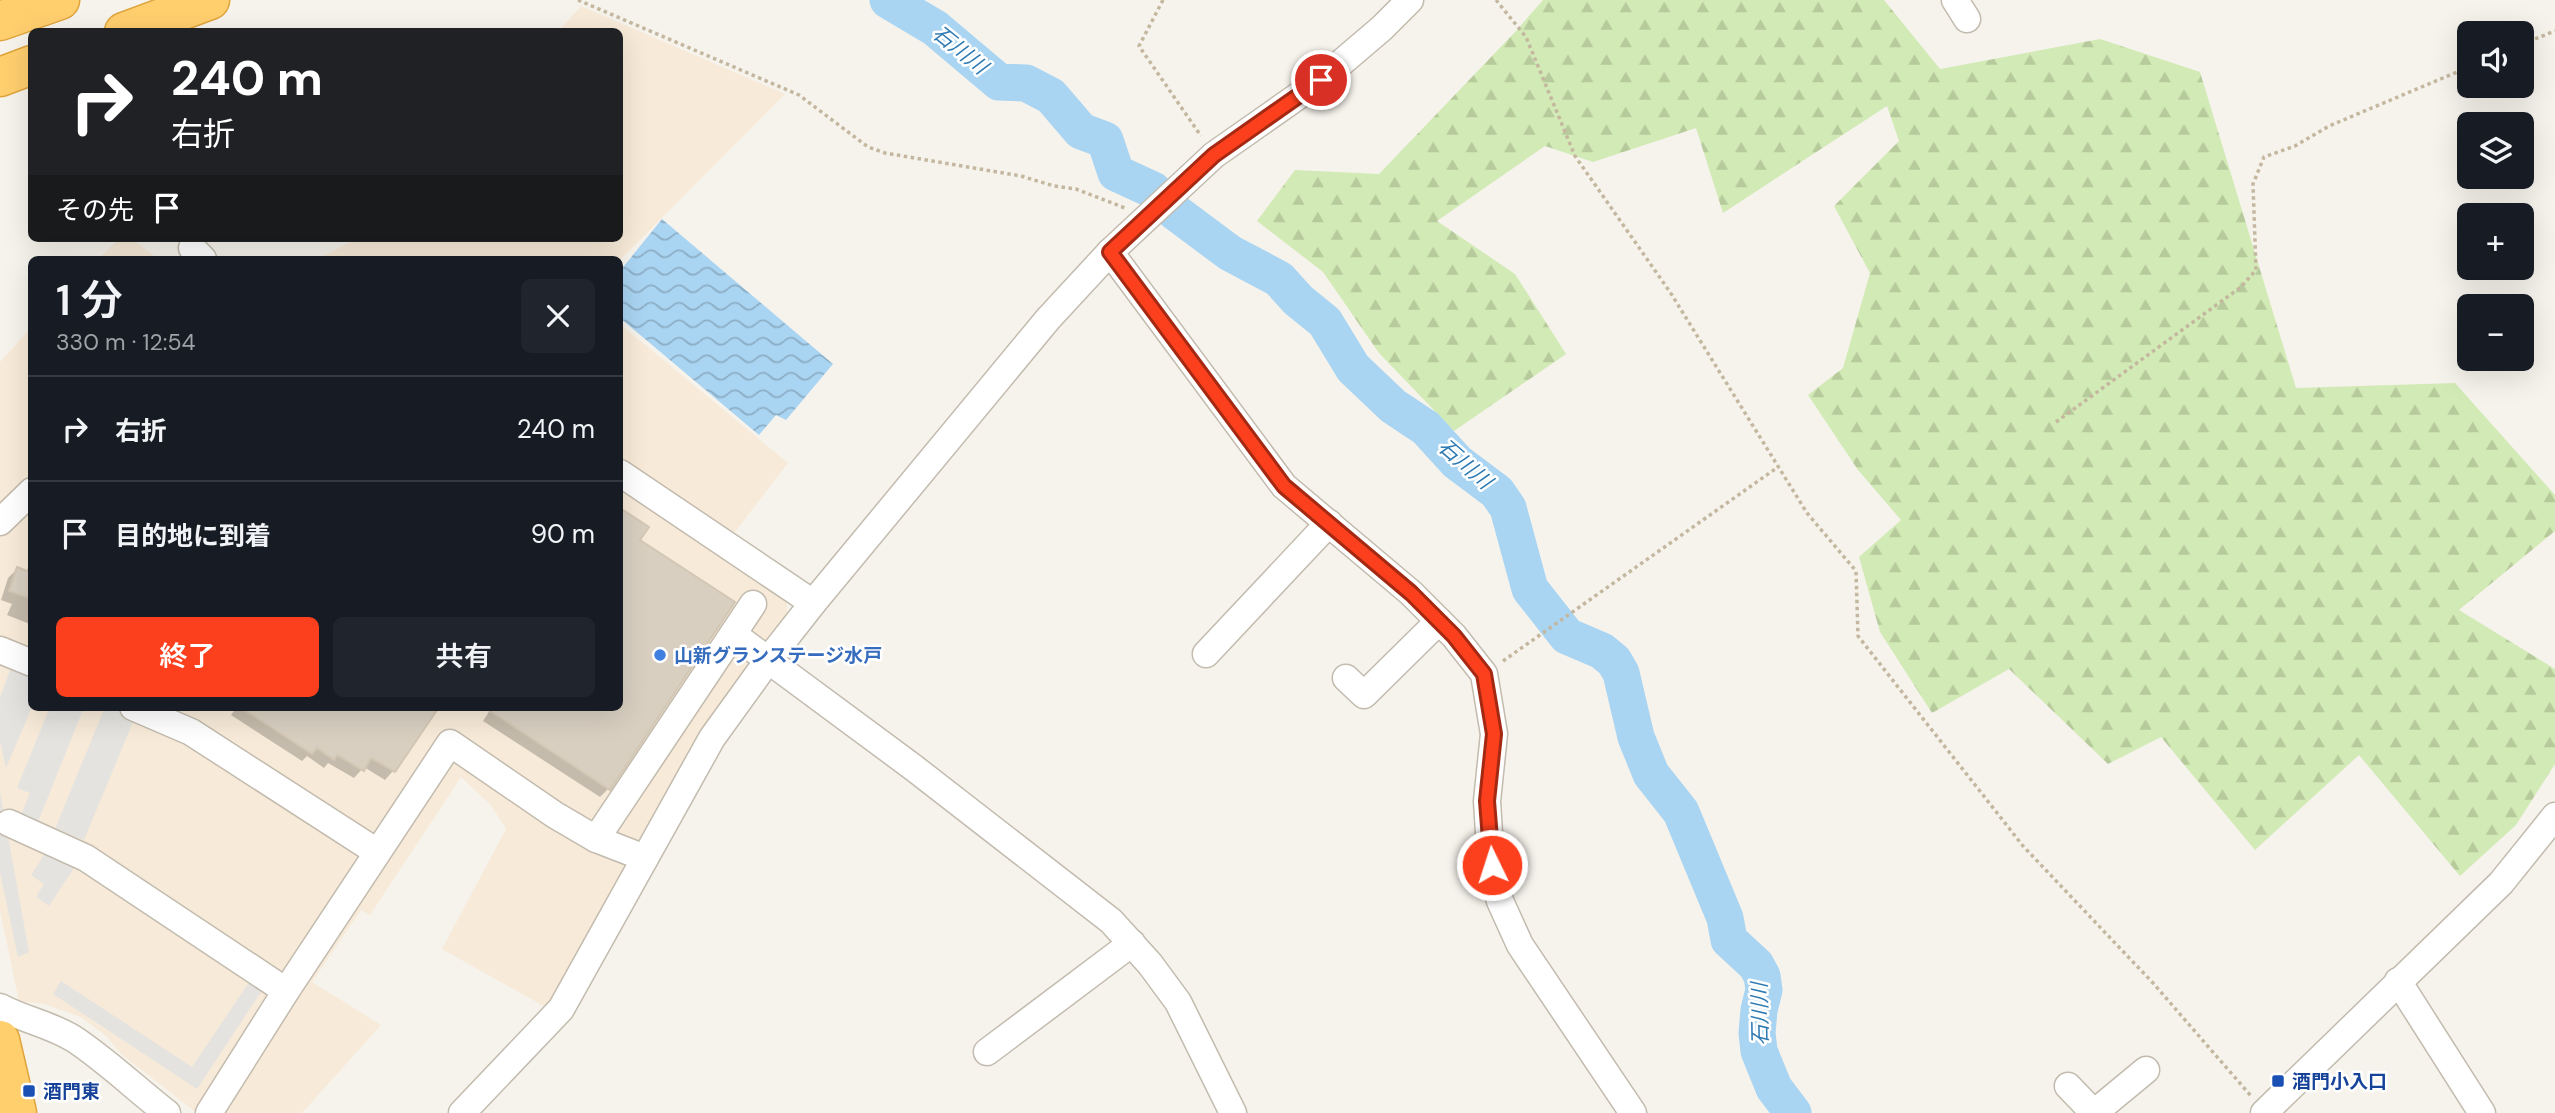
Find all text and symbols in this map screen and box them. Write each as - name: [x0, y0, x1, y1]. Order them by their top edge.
- water label: 石川川: [927, 19, 995, 82]
- map controls: [2457, 21, 2534, 371]
- button: sound: [2457, 21, 2534, 98]
- text: 240 m: [171, 46, 323, 110]
- pin: [1291, 50, 1351, 110]
- icon: right: [56, 56, 147, 147]
- icon: arrive: [1302, 61, 1340, 99]
- button: layers: [2457, 112, 2534, 189]
- text: 右折: [171, 113, 235, 155]
- icon: arrive: [148, 189, 186, 227]
- text: その先: [56, 193, 134, 227]
- button: +: [2457, 203, 2534, 280]
- text: 1 分: [56, 273, 123, 328]
- button: close: [521, 279, 595, 353]
- button: −: [2457, 294, 2534, 371]
- text: 330 m · 12:54: [56, 327, 195, 357]
- icon: right: [56, 410, 94, 448]
- text: 240 m: [517, 412, 595, 446]
- text: 右折: [115, 414, 167, 448]
- water label: 石川川: [1432, 433, 1499, 497]
- icon: arrive: [56, 515, 94, 553]
- text: 90 m: [531, 517, 595, 551]
- text: 目的地に到着: [115, 519, 271, 553]
- button: 終了: [56, 617, 319, 697]
- button: 共有: [333, 617, 595, 697]
- place label: 山新グランステージ水戸: [674, 643, 882, 668]
- marker: 山新グランステージ水戸: [652, 647, 668, 663]
- position arrow: [1455, 828, 1529, 902]
- water label: 石川川: [1745, 980, 1775, 1046]
- place label: 酒門小入口: [2292, 1069, 2387, 1094]
- marker: 酒門小入口: [2270, 1073, 2286, 1089]
- place label: 酒門東: [43, 1079, 100, 1104]
- marker: 酒門東: [21, 1083, 37, 1099]

